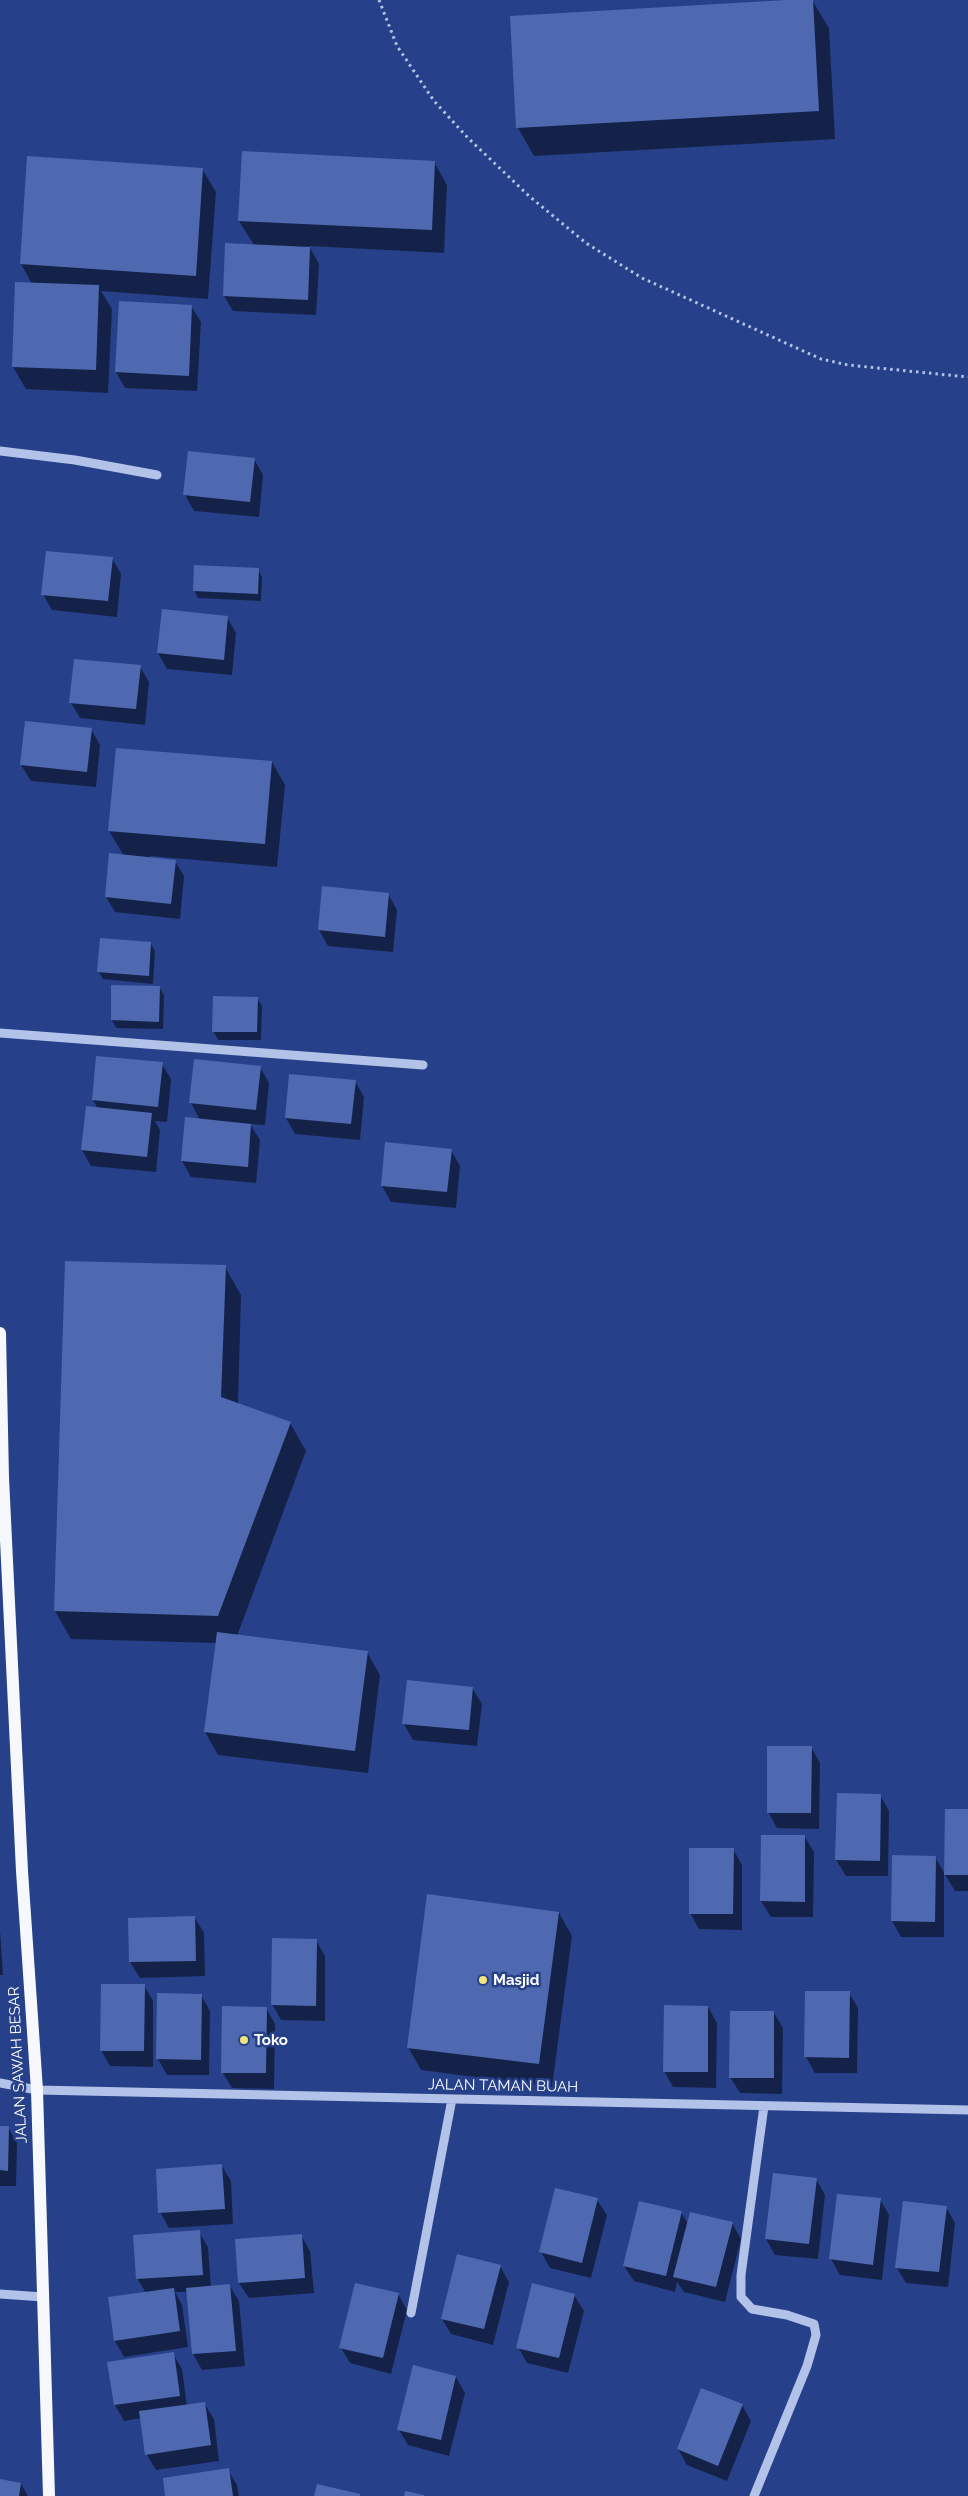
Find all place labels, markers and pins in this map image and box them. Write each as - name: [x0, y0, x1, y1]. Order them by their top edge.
- place label: Masjid: [493, 1971, 539, 1989]
- marker: Masjid: [477, 1974, 489, 1986]
- place label: Toko: [254, 2031, 288, 2049]
- marker: Toko: [238, 2034, 250, 2046]

